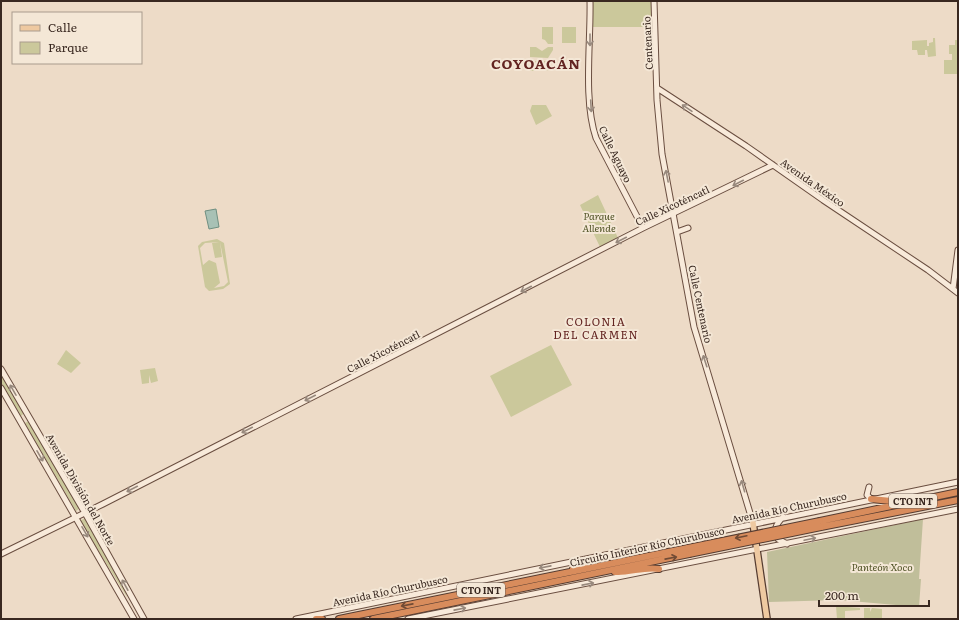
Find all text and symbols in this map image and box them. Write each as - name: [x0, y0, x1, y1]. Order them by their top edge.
- legend: [12, 12, 142, 64]
- street label: Centenario: [638, 16, 656, 70]
- text: Calle: [48, 18, 77, 36]
- one-way arrow: [586, 33, 594, 46]
- text: Parque: [48, 38, 88, 56]
- district label: COYOACÁN: [491, 53, 581, 73]
- one-way arrow: [587, 99, 594, 112]
- one-way arrow: [681, 104, 692, 112]
- street label: Calle Aguayo: [596, 123, 636, 185]
- street label: Avenida México: [778, 154, 848, 210]
- one-way arrow: [662, 170, 670, 183]
- one-way arrow: [733, 180, 745, 187]
- street label: Calle Xicoténcatl: [632, 181, 712, 229]
- park label: Parque Allende: [582, 208, 616, 235]
- one-way arrow: [616, 236, 628, 244]
- street label: Calle Centenario: [685, 264, 717, 345]
- one-way arrow: [520, 286, 532, 293]
- district label: COLONIA DEL CARMEN: [553, 313, 639, 342]
- street label: Calle Xicoténcatl: [344, 326, 423, 376]
- one-way arrow: [701, 355, 708, 368]
- one-way arrow: [9, 384, 17, 396]
- one-way arrow: [305, 395, 317, 402]
- one-way arrow: [241, 427, 253, 434]
- street label: Avenida División del Norte: [43, 430, 119, 548]
- one-way arrow: [37, 450, 45, 462]
- one-way arrow: [739, 479, 746, 492]
- one-way arrow: [126, 486, 138, 493]
- street label: Avenida Río Churubusco: [730, 487, 848, 527]
- road number: CTO INT: [889, 494, 937, 508]
- street label: Circuito Interior Río Churubusco: [568, 522, 726, 570]
- one-way arrow: [81, 526, 89, 538]
- one-way arrow: [734, 533, 747, 541]
- one-way arrow: [803, 535, 816, 543]
- one-way arrow: [664, 554, 677, 562]
- park label: Panteón Xoco: [851, 559, 913, 574]
- one-way arrow: [539, 563, 552, 571]
- street label: Avenida Río Churubusco: [331, 570, 449, 610]
- one-way arrow: [120, 579, 128, 591]
- one-way arrow: [581, 579, 594, 587]
- scale bar: [819, 582, 929, 608]
- road number: CTO INT: [457, 583, 505, 597]
- text: 200 m: [825, 586, 859, 604]
- one-way arrow: [401, 602, 414, 610]
- one-way arrow: [453, 604, 466, 612]

